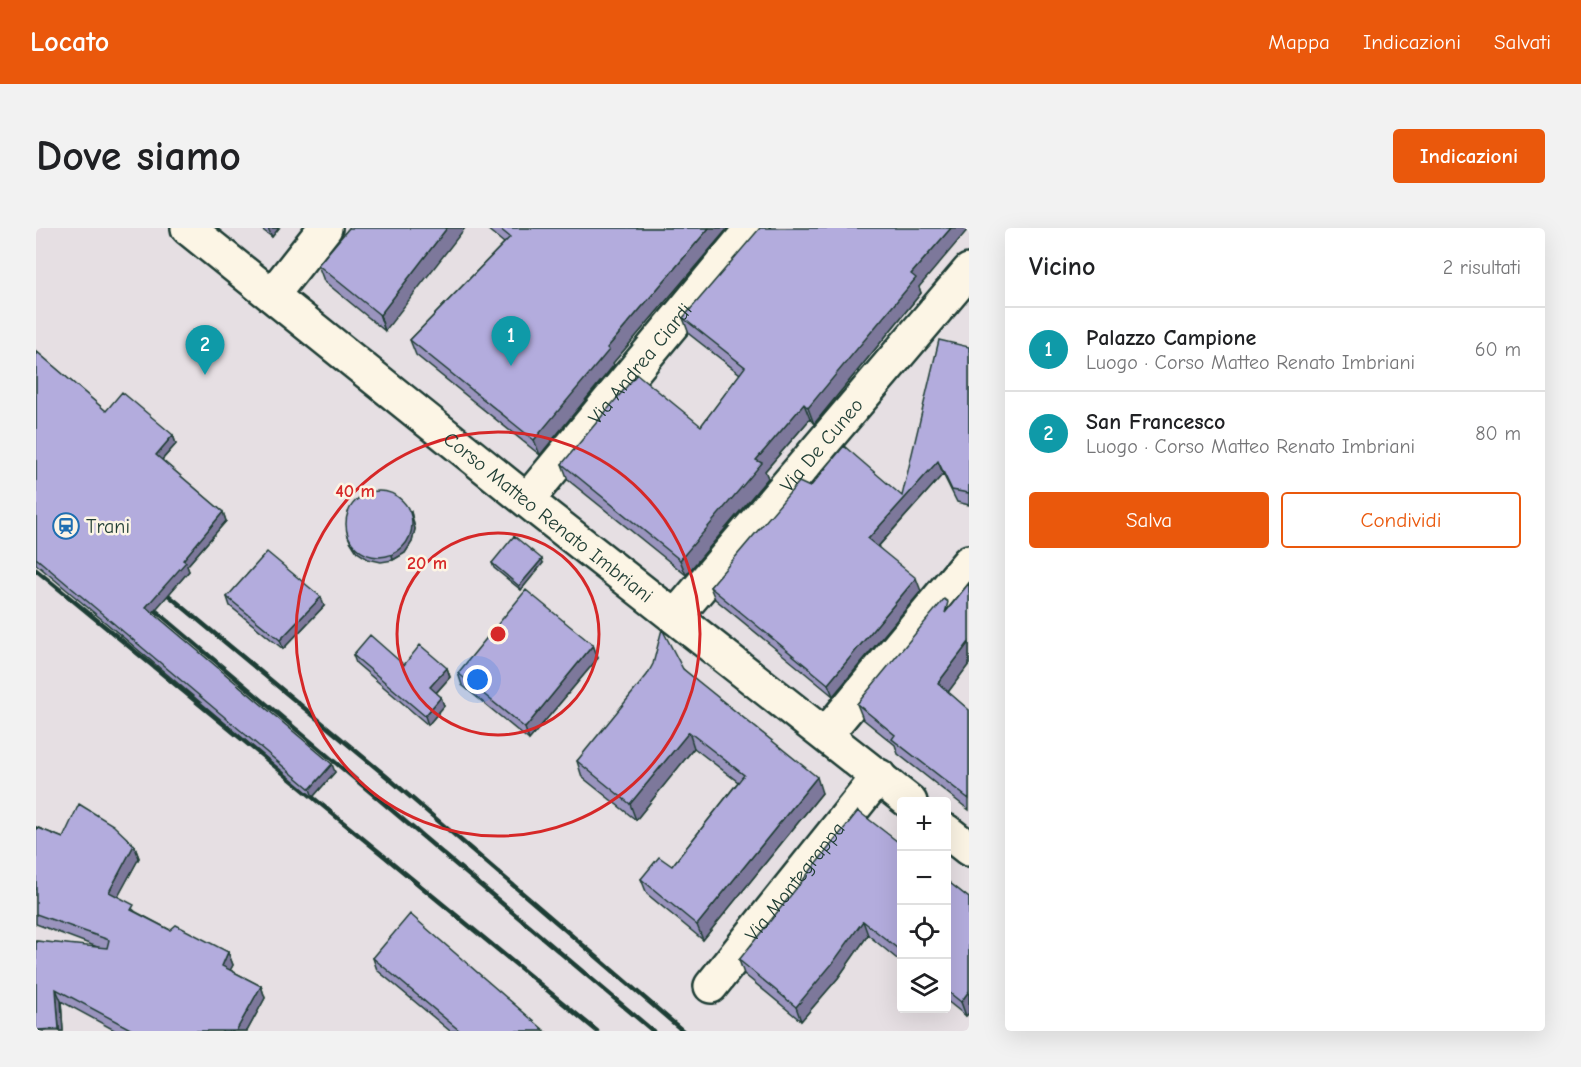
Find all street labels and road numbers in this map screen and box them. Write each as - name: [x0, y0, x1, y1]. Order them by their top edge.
- street label: Via Andrea Ciardi: [584, 299, 697, 429]
- street label: Via De Cuneo: [775, 394, 868, 497]
- street label: Corso Matteo Renato Imbriani: [439, 427, 657, 607]
- street label: Via Montegrappa: [741, 818, 850, 946]

